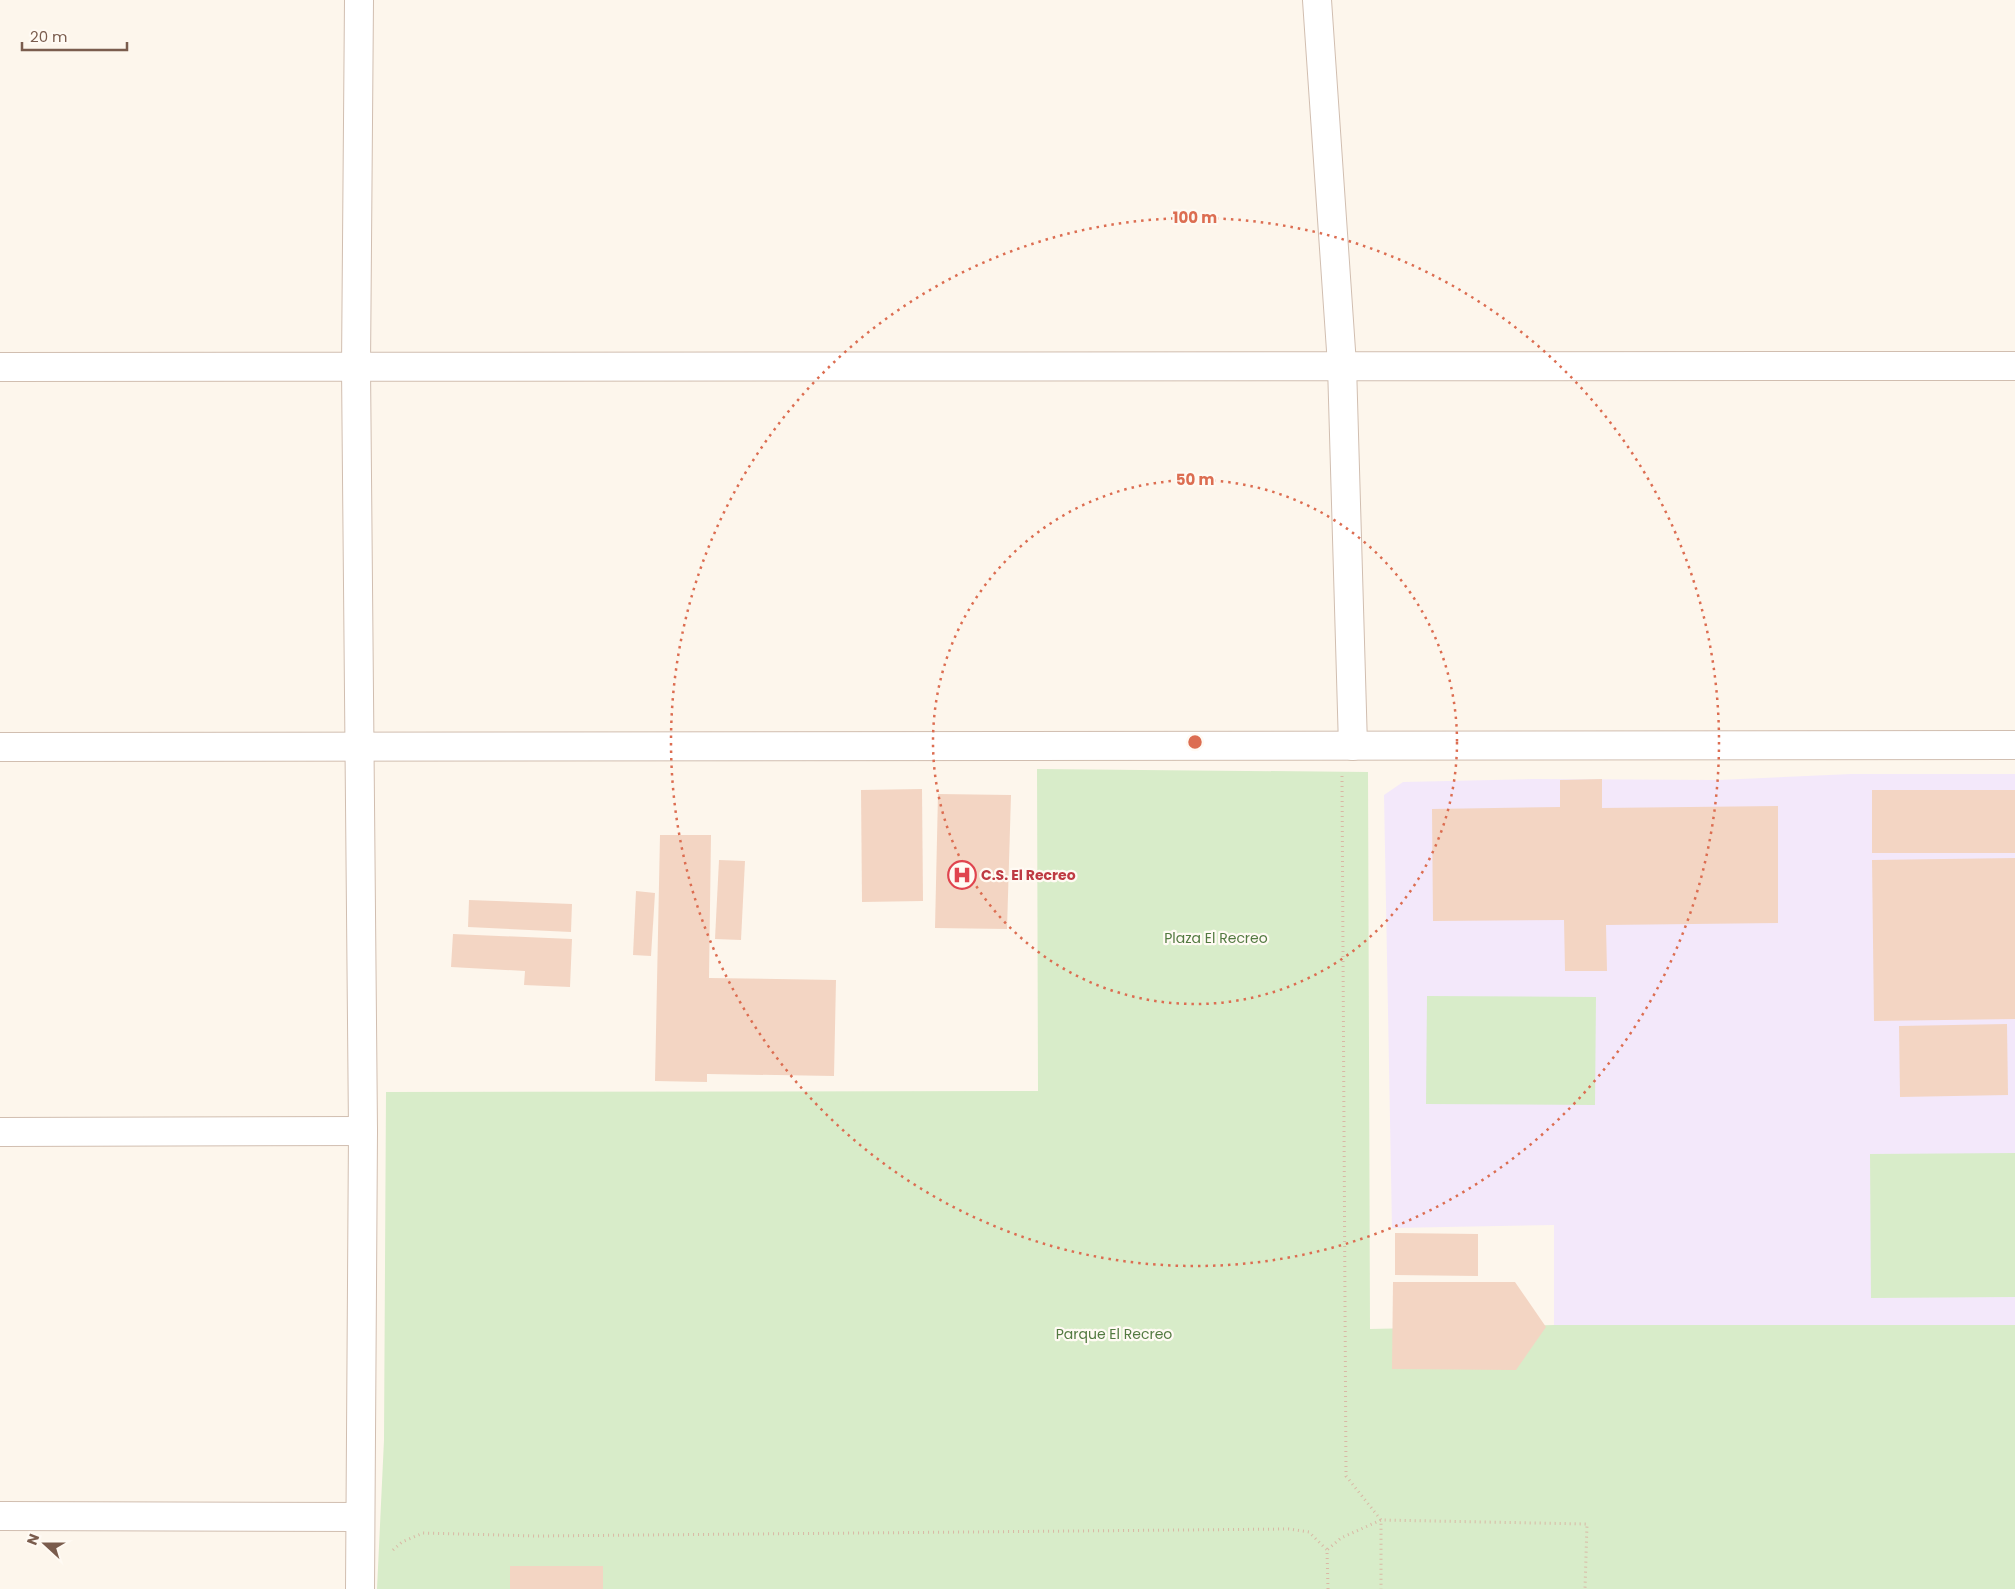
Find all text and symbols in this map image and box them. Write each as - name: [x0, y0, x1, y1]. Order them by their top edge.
- scale bar: [22, 20, 128, 52]
- text: 20 m: [30, 26, 68, 47]
- text: 100 m: [1173, 207, 1217, 228]
- text: 50 m: [1176, 469, 1214, 490]
- centre of rings: [1186, 733, 1204, 751]
- hospital icon: C.S. El Recreo: [947, 860, 977, 890]
- place label: C.S. El Recreo: [981, 865, 1076, 885]
- park label: Plaza El Recreo: [1164, 928, 1268, 948]
- park label: Parque El Recreo: [1056, 1324, 1172, 1344]
- north arrow: [20, 1519, 70, 1569]
- text: N: [22, 1531, 44, 1548]

